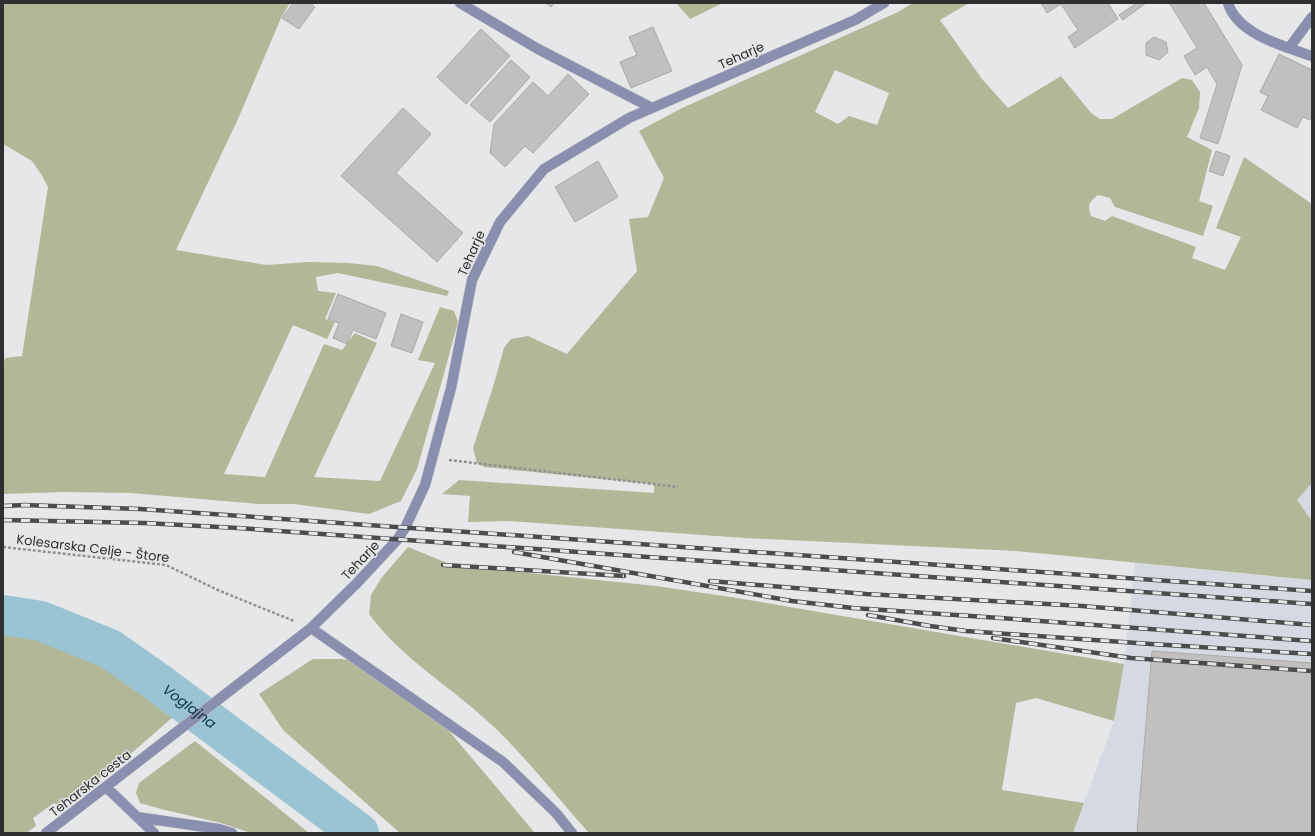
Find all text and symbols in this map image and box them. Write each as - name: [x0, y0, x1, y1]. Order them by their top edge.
- street label: Teharje: [715, 37, 767, 74]
- street label: Teharje: [453, 227, 490, 279]
- street label: Kolesarska Celje - Štore: [15, 530, 170, 567]
- street label: Teharje: [337, 536, 384, 584]
- water label: Voglajna: [158, 680, 221, 733]
- street label: Teharska cesta: [45, 745, 135, 821]

